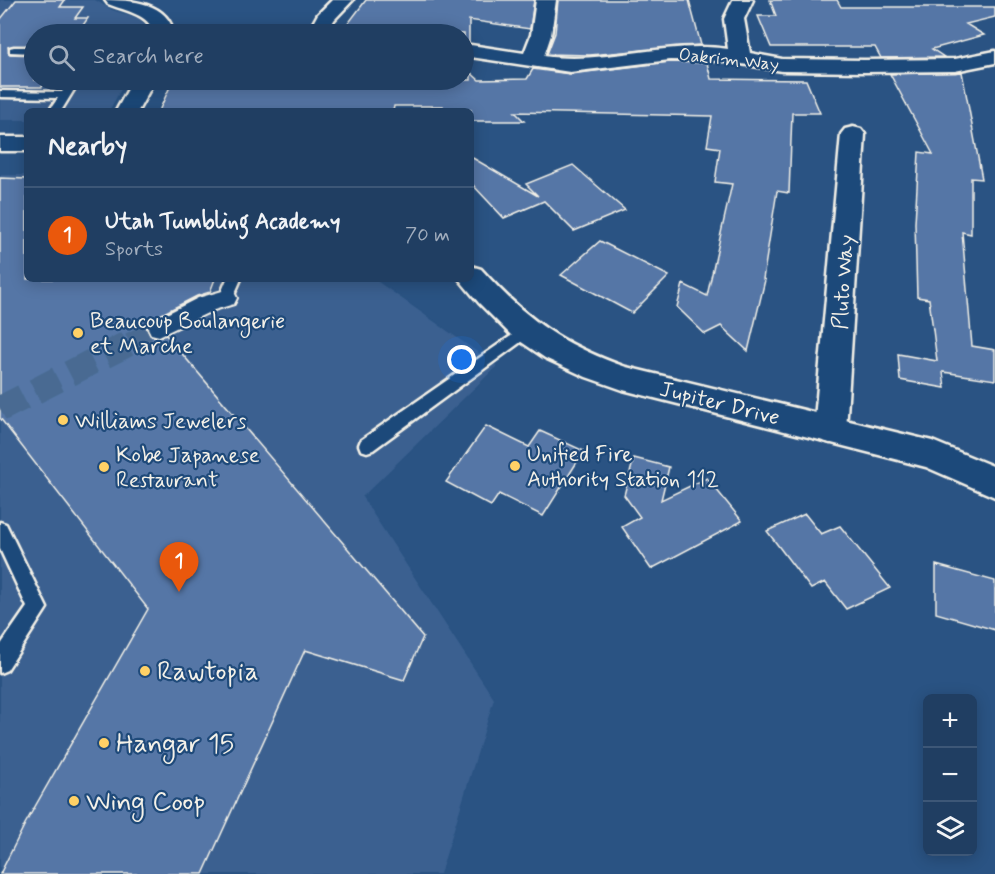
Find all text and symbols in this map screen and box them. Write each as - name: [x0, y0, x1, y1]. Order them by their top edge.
- search box: [24, 24, 474, 90]
- icon: search: [45, 41, 78, 74]
- text: Search here: [93, 43, 204, 71]
- street label: Oakrim Way: [678, 43, 780, 77]
- text: Nearby: [48, 130, 127, 164]
- text: Utah Tumbling Academy: [105, 208, 340, 236]
- text: 1: [63, 222, 72, 249]
- text: 70 m: [405, 222, 450, 249]
- street label: Pluto Way: [827, 234, 861, 331]
- text: Sports: [105, 236, 163, 263]
- place label: Beaucoup Boulangerie et Marche: [90, 308, 285, 361]
- marker: Beaucoup Boulangerie et Marche: [71, 326, 85, 340]
- your location: [447, 345, 476, 374]
- street label: Jupiter Drive: [657, 376, 782, 432]
- place label: Williams Jewelers: [75, 408, 247, 436]
- marker: Williams Jewelers: [56, 413, 70, 427]
- place label: Unified Fire Authority Station 112: [527, 441, 719, 494]
- place label: Kobe Japanese Restaurant: [116, 442, 260, 495]
- marker: Unified Fire Authority Station 112: [508, 459, 522, 473]
- marker: Kobe Japanese Restaurant: [97, 460, 111, 474]
- pin: 1: [160, 542, 198, 592]
- place label: Rawtopia: [157, 655, 259, 690]
- marker: Rawtopia: [138, 664, 152, 678]
- map controls: [923, 694, 977, 856]
- button: +: [923, 694, 977, 748]
- place label: Hangar 15: [116, 727, 234, 764]
- marker: Hangar 15: [97, 736, 111, 750]
- button: −: [923, 748, 977, 802]
- place label: Wing Coop: [86, 785, 205, 822]
- marker: Wing Coop: [67, 794, 81, 808]
- button: layers: [923, 802, 977, 856]

